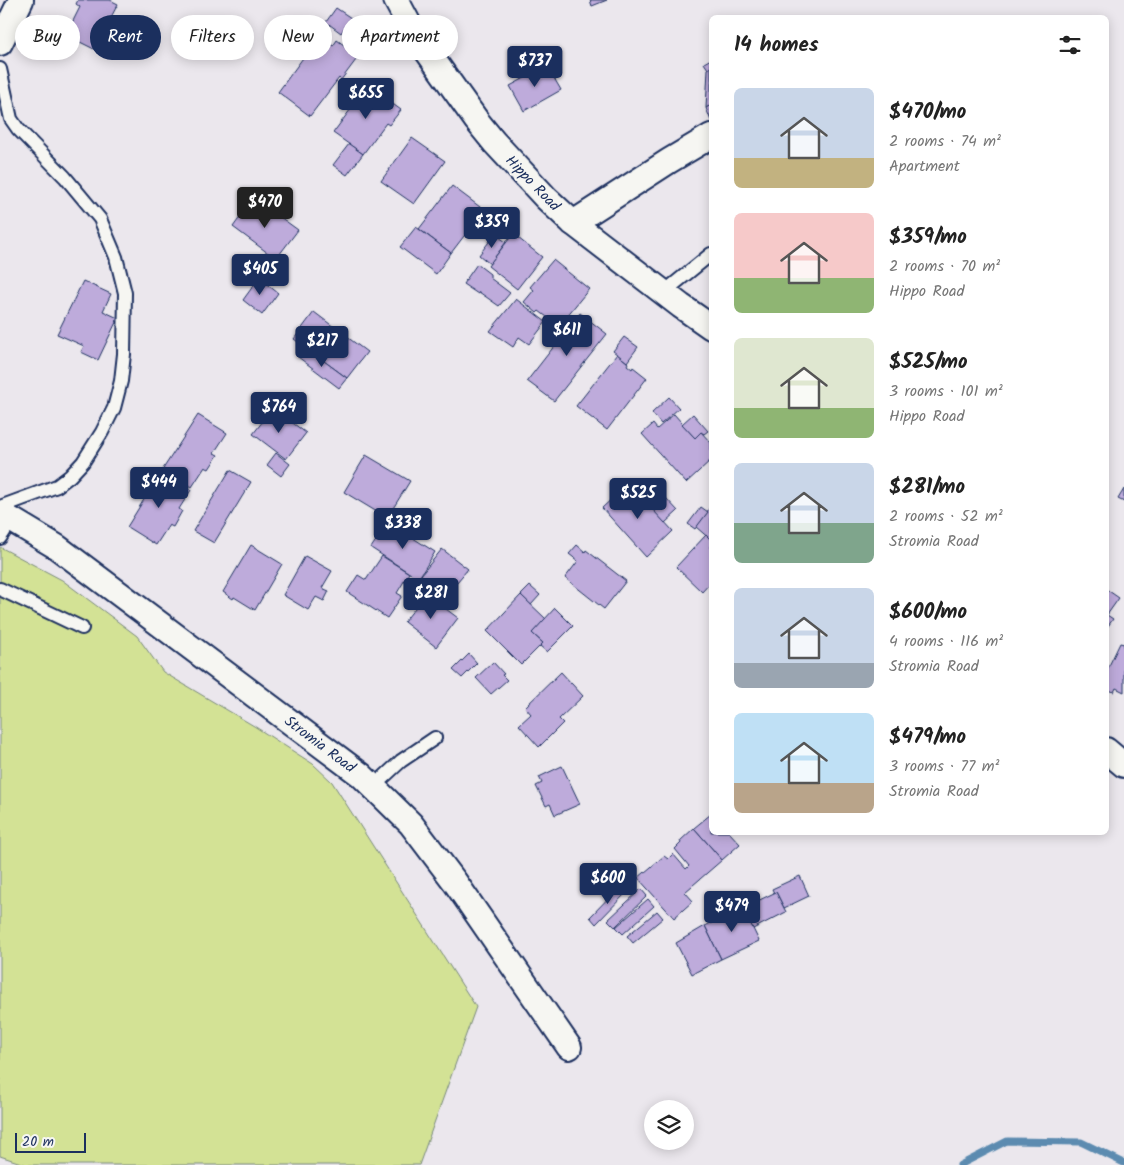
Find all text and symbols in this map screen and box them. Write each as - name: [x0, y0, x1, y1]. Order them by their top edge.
- chip: Buy: [15, 15, 80, 60]
- chip: Rent: [90, 15, 161, 60]
- chip: Filters: [171, 15, 254, 60]
- chip: New: [264, 15, 332, 60]
- chip: Apartment: [342, 15, 458, 60]
- text: 14 homes: [734, 29, 819, 62]
- icon: filters: [1056, 31, 1084, 59]
- pin: $737: [505, 46, 565, 88]
- text: $737: [518, 49, 552, 74]
- pin: $655: [336, 78, 396, 120]
- text: $655: [349, 81, 383, 106]
- text: $470/mo: [889, 96, 966, 129]
- icon: home: [774, 108, 834, 168]
- text: 2 rooms · 74 m²: [889, 129, 1001, 154]
- street label: Hippo Road: [499, 150, 566, 218]
- text: Apartment: [889, 154, 960, 179]
- pin: $470: [235, 186, 295, 229]
- text: $470: [248, 190, 282, 215]
- pin: $359: [462, 206, 522, 249]
- text: $359: [475, 210, 509, 235]
- text: $359/mo: [889, 221, 967, 254]
- icon: home: [774, 233, 834, 293]
- pin: $405: [230, 254, 290, 296]
- text: 2 rooms · 70 m²: [889, 254, 1000, 279]
- text: $405: [243, 257, 277, 282]
- text: Hippo Road: [889, 279, 965, 304]
- pin: $611: [537, 314, 597, 357]
- text: $611: [553, 318, 581, 343]
- pin: $217: [292, 326, 352, 368]
- text: $217: [306, 329, 338, 354]
- text: $525/mo: [889, 346, 968, 379]
- icon: home: [774, 358, 834, 418]
- text: 3 rooms · 101 m²: [889, 379, 1003, 404]
- pin: $764: [249, 392, 309, 434]
- text: $764: [262, 395, 296, 420]
- text: Hippo Road: [889, 404, 965, 429]
- pin: $444: [129, 466, 189, 509]
- text: $444: [141, 470, 177, 495]
- text: $281/mo: [889, 471, 965, 504]
- pin: $525: [608, 478, 668, 520]
- text: $525: [621, 481, 656, 506]
- icon: home: [774, 483, 834, 543]
- text: 2 rooms · 52 m²: [889, 504, 1003, 529]
- pin: $338: [373, 508, 433, 550]
- text: $338: [385, 511, 421, 536]
- text: Stromia Road: [889, 529, 979, 554]
- pin: $281: [401, 578, 461, 620]
- text: $281: [414, 581, 448, 606]
- text: $600/mo: [889, 596, 967, 629]
- icon: home: [774, 608, 834, 668]
- text: 4 rooms · 116 m²: [889, 629, 1003, 654]
- text: Stromia Road: [889, 654, 979, 679]
- street label: Stromia Road: [279, 710, 361, 780]
- text: $479/mo: [889, 721, 966, 754]
- icon: home: [774, 733, 834, 793]
- text: 3 rooms · 77 m²: [889, 754, 999, 779]
- text: Stromia Road: [889, 779, 979, 804]
- pin: $600: [578, 862, 638, 905]
- text: $600: [591, 866, 625, 891]
- pin: $479: [702, 890, 762, 933]
- text: $479: [715, 894, 749, 919]
- map controls: [644, 1100, 694, 1150]
- button: layers: [644, 1100, 694, 1150]
- scale bar: [15, 1130, 86, 1153]
- text: 20 m: [22, 1131, 54, 1153]

